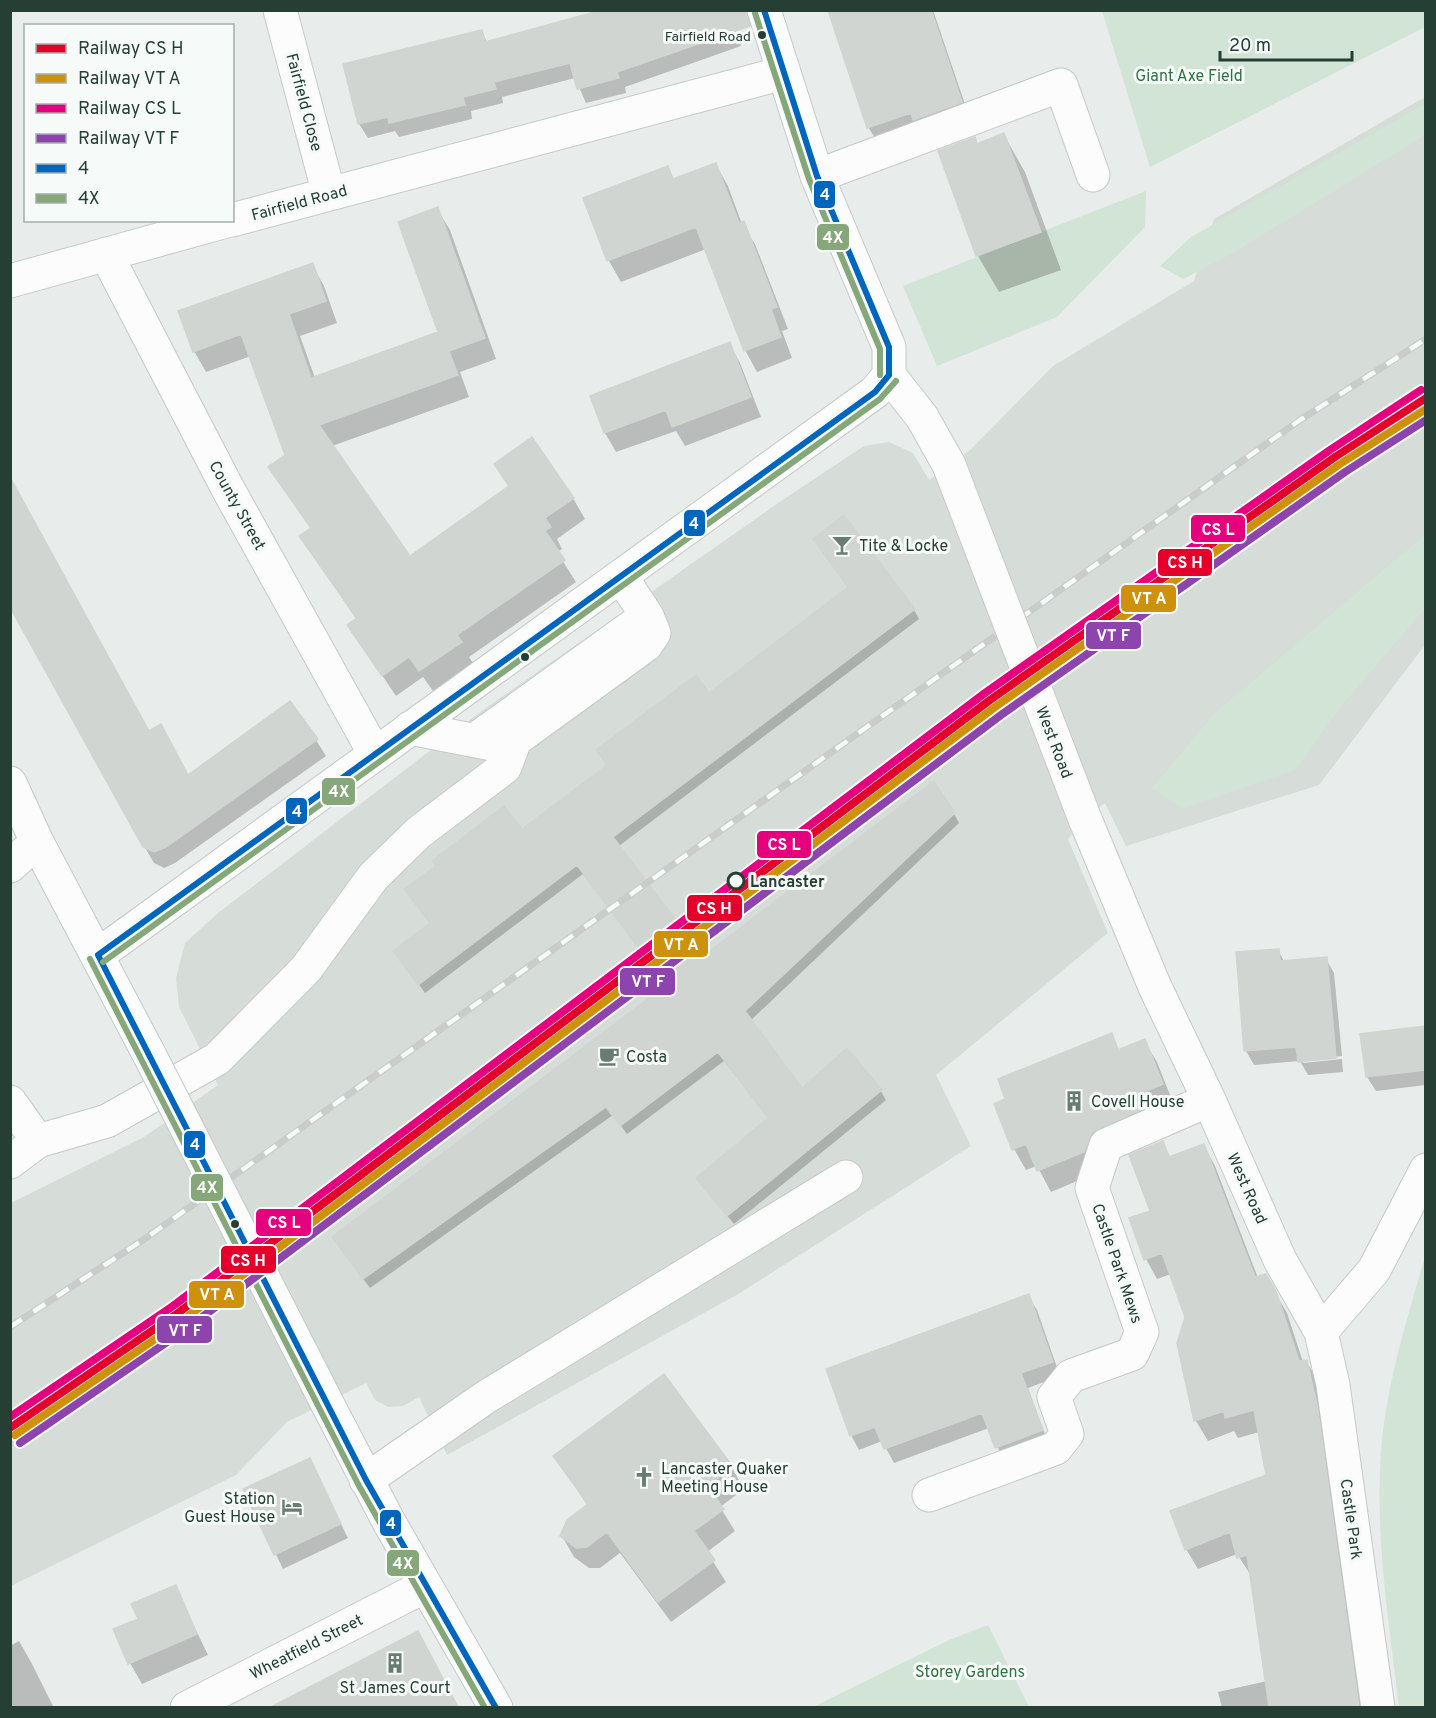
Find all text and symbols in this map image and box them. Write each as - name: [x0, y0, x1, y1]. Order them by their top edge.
- legend: [24, 24, 234, 222]
- scale bar: [1220, 24, 1352, 62]
- place label: Fairfield Road: [665, 29, 751, 46]
- marker: Fairfield Road: [756, 29, 768, 41]
- text: 20 m: [1229, 35, 1271, 58]
- text: Railway CS H: [78, 38, 184, 61]
- street label: Fairfield Close: [280, 51, 326, 154]
- park label: Giant Axe Field: [1135, 67, 1243, 87]
- text: Railway VT A: [78, 68, 181, 91]
- text: Railway CS L: [78, 98, 181, 121]
- text: Railway VT F: [78, 128, 179, 151]
- text: 4: [78, 158, 89, 181]
- line badge: 4: [813, 180, 836, 209]
- street label: Fairfield Road: [249, 182, 350, 226]
- text: 4: [820, 186, 830, 206]
- text: 4X: [78, 188, 100, 211]
- line badge: 4X: [816, 223, 850, 251]
- text: 4X: [822, 229, 844, 249]
- street label: County Street: [203, 458, 269, 554]
- line badge: 4: [683, 509, 706, 537]
- line badge: CS L: [1190, 514, 1246, 543]
- text: 4: [689, 515, 699, 535]
- text: CS L: [1201, 521, 1235, 541]
- bar icon: Tite & Locke: [830, 533, 854, 557]
- place label: Tite & Locke: [859, 537, 948, 557]
- line badge: CS H: [1157, 548, 1213, 577]
- text: CS H: [1167, 554, 1203, 574]
- line badge: VT A: [1120, 584, 1177, 613]
- text: VT A: [1131, 590, 1167, 610]
- line badge: VT F: [1085, 621, 1142, 650]
- text: VT F: [1096, 627, 1130, 647]
- unlabelled marker: [519, 651, 531, 663]
- street label: West Road: [1030, 704, 1076, 782]
- line badge: 4X: [321, 777, 356, 806]
- text: 4X: [328, 783, 350, 803]
- line badge: 4: [285, 797, 308, 825]
- text: 4: [292, 803, 302, 823]
- line badge: CS L: [756, 830, 812, 859]
- text: CS L: [767, 836, 801, 856]
- marker: Lancaster: [727, 872, 745, 890]
- place label: Lancaster: [750, 873, 825, 893]
- line badge: CS H: [686, 894, 743, 922]
- text: CS H: [696, 900, 732, 920]
- line badge: VT A: [653, 930, 709, 958]
- text: VT A: [663, 936, 699, 956]
- line badge: VT F: [619, 967, 676, 996]
- text: VT F: [631, 973, 665, 993]
- cafe icon: Costa: [597, 1044, 621, 1068]
- place label: Costa: [626, 1048, 667, 1068]
- building icon: Covell House: [1062, 1089, 1086, 1113]
- place label: Covell House: [1091, 1093, 1184, 1113]
- line badge: 4: [183, 1130, 206, 1159]
- text: 4: [190, 1136, 200, 1156]
- street label: West Road: [1222, 1150, 1271, 1227]
- line badge: 4X: [190, 1173, 224, 1202]
- text: 4X: [196, 1179, 218, 1199]
- street label: Castle Park Mews: [1086, 1201, 1146, 1326]
- line badge: CS L: [255, 1208, 312, 1237]
- text: CS L: [267, 1214, 301, 1234]
- unlabelled marker: [229, 1218, 241, 1230]
- line badge: CS H: [220, 1245, 277, 1274]
- text: CS H: [230, 1252, 266, 1272]
- line badge: VT A: [188, 1280, 245, 1309]
- text: VT A: [199, 1286, 235, 1306]
- line badge: VT F: [156, 1315, 213, 1344]
- text: VT F: [168, 1322, 202, 1342]
- place label: Lancaster Quaker Meeting House: [661, 1460, 788, 1498]
- church icon: Lancaster Quaker Meeting House: [632, 1465, 656, 1489]
- street label: Castle Park: [1334, 1478, 1366, 1561]
- place label: Station Guest House: [184, 1490, 275, 1528]
- hotel icon: Station Guest House: [280, 1495, 304, 1519]
- line badge: 4: [379, 1509, 402, 1537]
- text: 4: [386, 1515, 396, 1535]
- line badge: 4X: [386, 1549, 420, 1577]
- text: 4X: [392, 1555, 414, 1575]
- street label: Wheatfield Street: [247, 1611, 367, 1685]
- building icon: St James Court: [383, 1651, 407, 1675]
- park label: Storey Gardens: [915, 1663, 1025, 1683]
- place label: St James Court: [339, 1679, 451, 1699]

